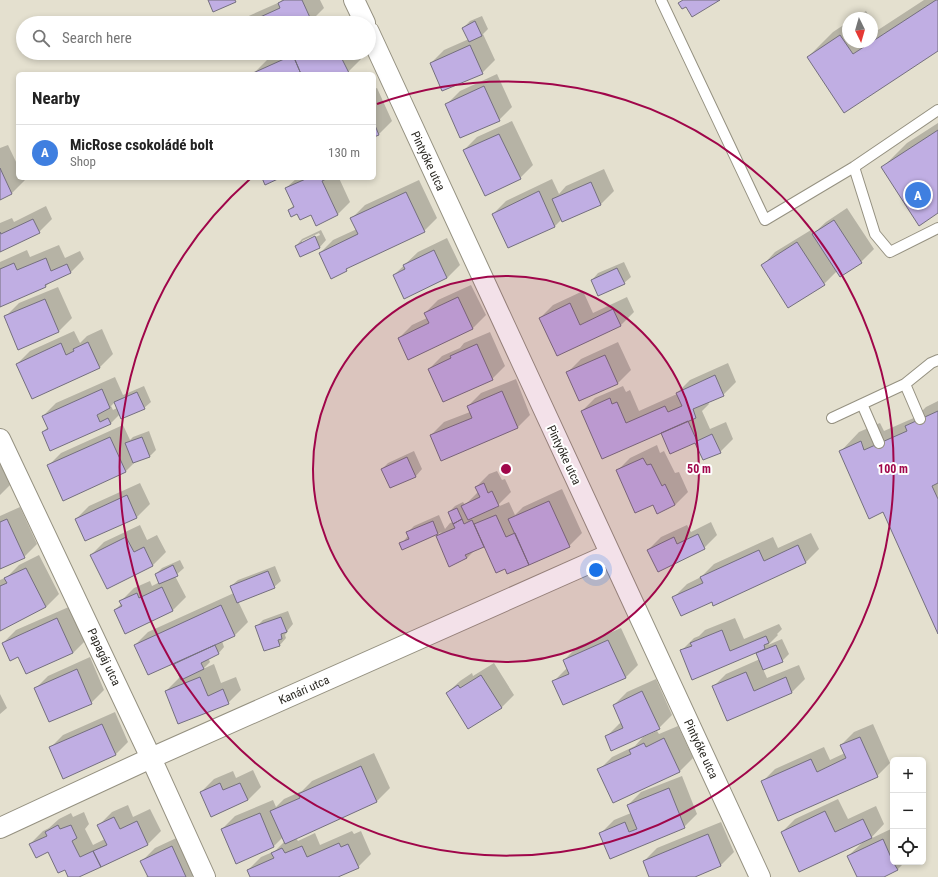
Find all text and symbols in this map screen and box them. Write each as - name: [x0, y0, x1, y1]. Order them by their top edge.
- north arrow: [842, 12, 878, 48]
- search box: [16, 16, 376, 60]
- icon: search: [30, 27, 52, 49]
- text: Search here: [62, 29, 132, 47]
- text: Nearby: [32, 88, 80, 108]
- street label: Pintyőke utca: [408, 129, 448, 193]
- text: MicRose csokoládé bolt: [70, 136, 213, 154]
- text: A: [41, 145, 49, 160]
- text: 130 m: [328, 145, 360, 160]
- text: Shop: [70, 154, 96, 169]
- pin: A: [905, 180, 931, 210]
- street label: Pintyőke utca: [544, 423, 584, 487]
- centre of rings: [499, 462, 513, 476]
- text: 50 m: [687, 462, 711, 476]
- text: 100 m: [878, 462, 908, 476]
- your location: [586, 560, 606, 580]
- street label: Papagáj utca: [85, 626, 123, 688]
- street label: Kanári utca: [277, 673, 332, 707]
- street label: Pintyőke utca: [681, 717, 721, 781]
- map controls: [890, 757, 926, 865]
- button: +: [890, 757, 926, 793]
- button: −: [890, 793, 926, 829]
- button: locate: [890, 829, 926, 865]

